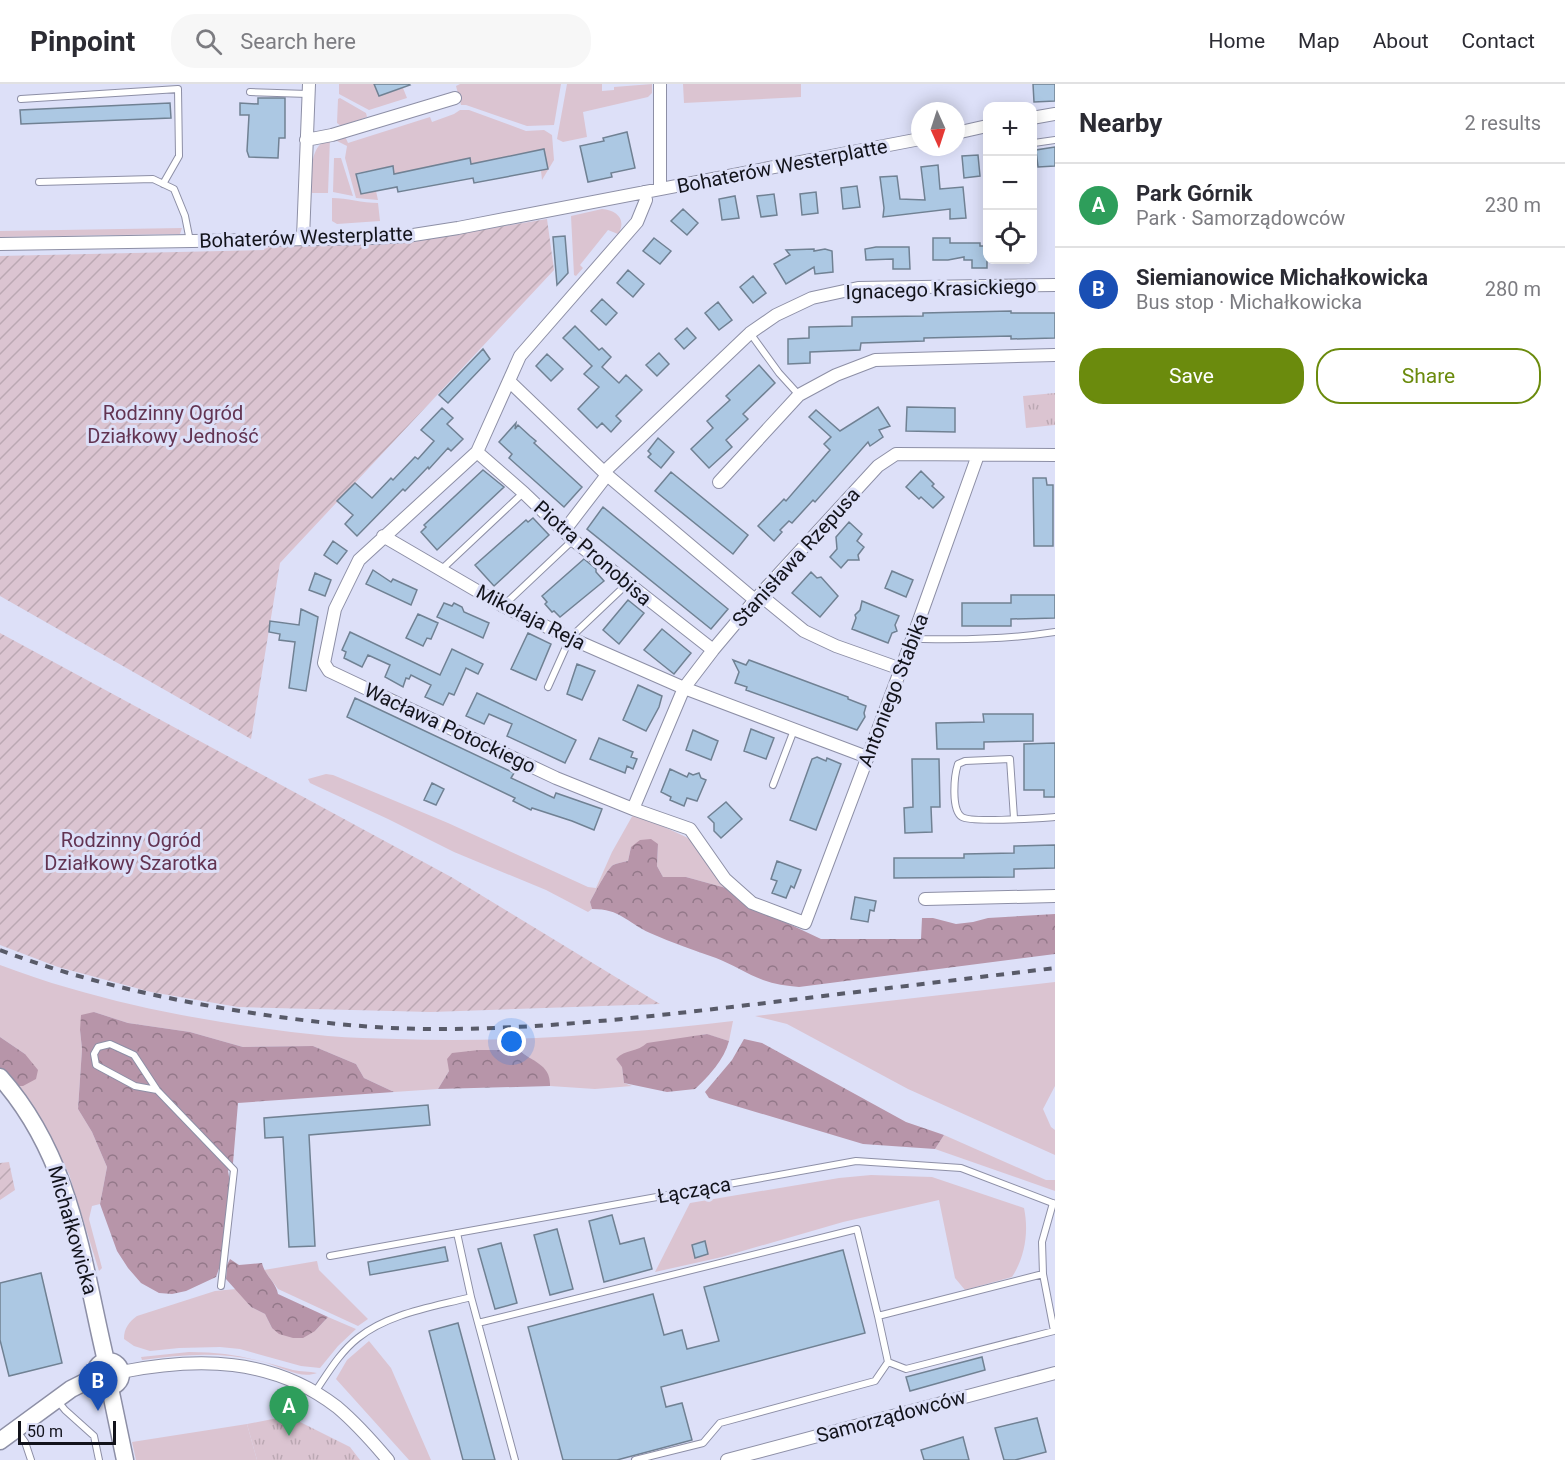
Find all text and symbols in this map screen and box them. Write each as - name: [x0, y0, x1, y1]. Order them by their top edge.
- search box: [171, 14, 591, 68]
- text: Pinpoint: [30, 25, 135, 58]
- icon: search: [192, 25, 225, 58]
- text: Search here: [240, 29, 356, 54]
- text: Home: [1209, 29, 1265, 53]
- text: Map: [1298, 29, 1340, 53]
- text: About: [1373, 29, 1429, 53]
- text: Contact: [1462, 29, 1535, 53]
- north arrow: [911, 102, 965, 156]
- map controls: [983, 102, 1037, 264]
- button: +: [983, 102, 1037, 156]
- text: Nearby: [1079, 108, 1162, 138]
- text: 2 results: [1465, 111, 1541, 135]
- street label: Bohaterów Westerplatte: [675, 134, 889, 198]
- button: −: [983, 156, 1037, 210]
- text: Park Górnik: [1136, 181, 1253, 206]
- text: A: [1092, 193, 1105, 217]
- text: 230 m: [1485, 193, 1541, 217]
- text: Park · Samorządowców: [1136, 206, 1345, 230]
- button: locate: [983, 210, 1037, 264]
- street label: Bohaterów Westerplatte: [199, 221, 413, 253]
- text: Siemianowice Michałkowicka: [1136, 265, 1428, 290]
- street label: Ignacego Krasickiego: [845, 274, 1037, 304]
- text: B: [1092, 277, 1105, 301]
- text: 280 m: [1485, 277, 1541, 301]
- text: Bus stop · Michałkowicka: [1136, 290, 1362, 314]
- button: Save: [1079, 348, 1304, 404]
- button: Share: [1316, 348, 1541, 404]
- park label: Rodzinny Ogród Działkowy Jedność: [87, 401, 259, 448]
- street label: Stanisława Rzepusa: [727, 483, 865, 631]
- street label: Piotra Pronobisa: [529, 495, 657, 611]
- street label: Mikołaja Reja: [472, 579, 590, 655]
- street label: Antoniego Stabika: [853, 610, 933, 770]
- street label: Wacława Potockiego: [361, 678, 539, 778]
- park label: Rodzinny Ogród Działkowy Szarotka: [44, 828, 218, 875]
- your location: [497, 1027, 526, 1056]
- street label: Michałkowicka: [43, 1163, 103, 1297]
- street label: Łącząca: [655, 1172, 733, 1208]
- pin: B: [78, 1362, 118, 1411]
- street label: Samorządowców: [814, 1384, 968, 1448]
- pin: A: [270, 1386, 308, 1436]
- scale bar: [18, 1418, 116, 1446]
- text: 50 m: [27, 1422, 63, 1441]

